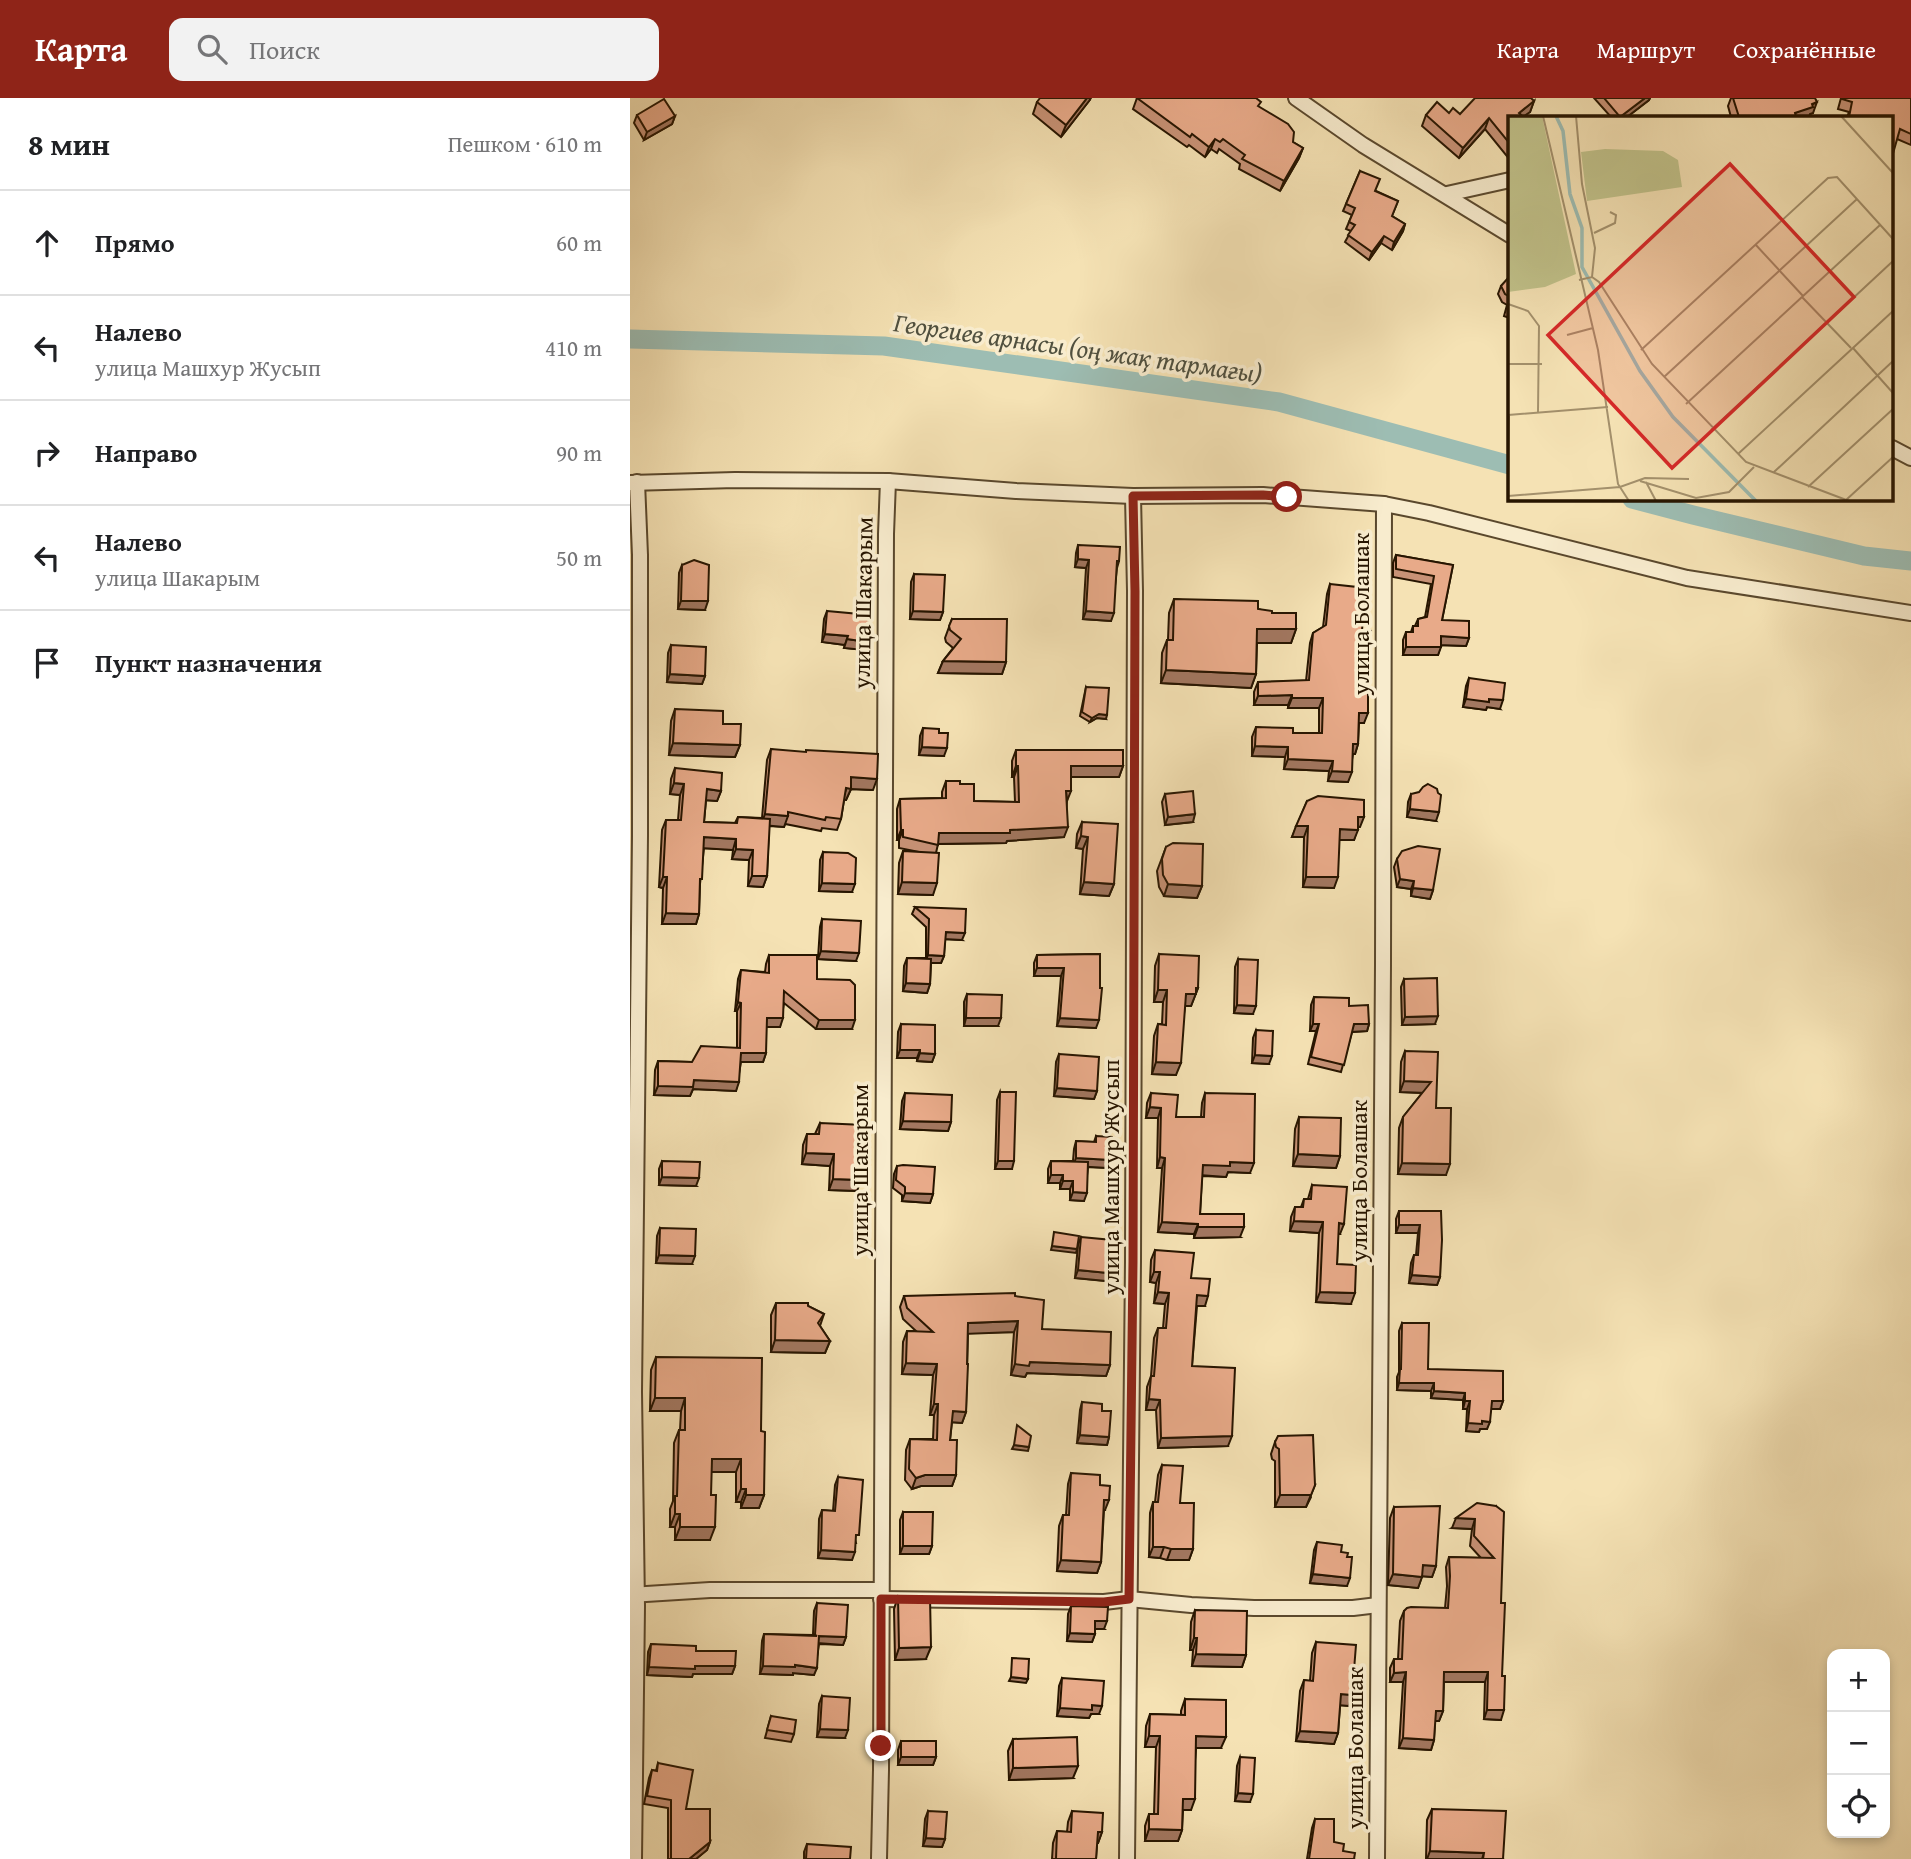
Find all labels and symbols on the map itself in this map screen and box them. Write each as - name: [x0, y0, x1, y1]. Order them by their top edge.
- inset map: [1508, 116, 1894, 500]
- water label: Георгиев арнасы (оң жақ тармағы): [890, 302, 1265, 393]
- route start: [1271, 481, 1302, 512]
- street label: улица Шакарым: [843, 516, 882, 691]
- street label: улица Болашак: [1343, 532, 1378, 696]
- street label: улица Машхур Жусып: [1093, 1059, 1128, 1296]
- street label: улица Шакарым: [842, 1084, 877, 1257]
- street label: улица Болашак: [1341, 1099, 1376, 1263]
- street label: улица Болашак: [1337, 1666, 1372, 1830]
- route end: [865, 1730, 896, 1761]

